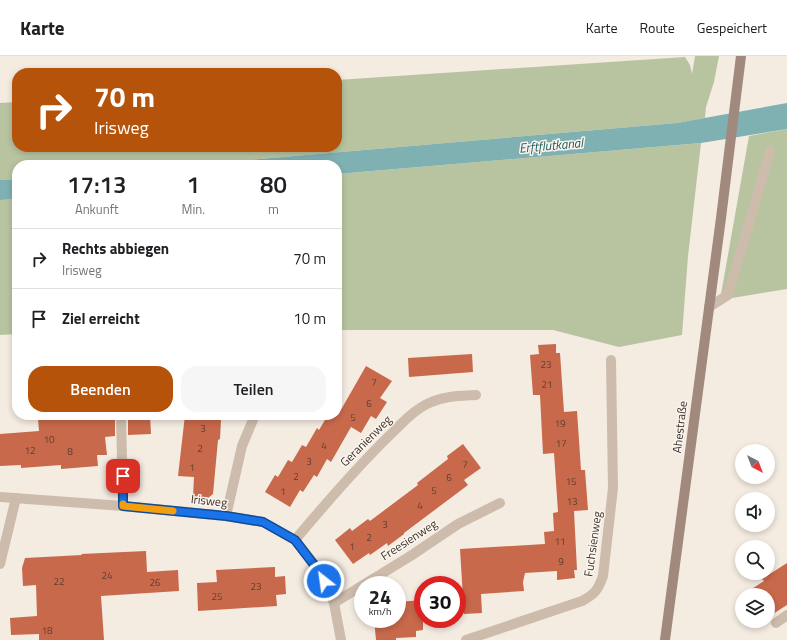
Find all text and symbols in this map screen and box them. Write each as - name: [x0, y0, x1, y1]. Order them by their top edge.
- text: Karte: [20, 13, 65, 42]
- text: Karte: [586, 17, 618, 38]
- text: Route: [640, 17, 675, 38]
- text: Gespeichert: [697, 17, 767, 38]
- text: 70 m: [94, 75, 155, 118]
- icon: right: [28, 84, 80, 136]
- text: Irisweg: [94, 114, 149, 141]
- water label: Erftflutkanal: [518, 132, 586, 158]
- text: 17:13: [67, 166, 127, 202]
- text: 1: [187, 166, 200, 202]
- text: 80: [260, 166, 287, 202]
- text: Ankunft: [75, 199, 119, 219]
- text: Min.: [182, 199, 205, 219]
- text: m: [268, 199, 279, 219]
- text: Rechts abbiegen: [62, 237, 169, 260]
- text: 70 m: [293, 247, 326, 270]
- icon: right: [28, 248, 50, 270]
- text: Irisweg: [62, 260, 102, 280]
- text: Ziel erreicht: [62, 307, 140, 330]
- text: 10 m: [293, 307, 326, 330]
- icon: arrive: [28, 308, 50, 330]
- house number: 23: [540, 357, 552, 372]
- button: Beenden: [28, 366, 173, 412]
- button: Teilen: [181, 366, 326, 412]
- house number: 7: [371, 375, 377, 390]
- house number: 21: [541, 377, 553, 392]
- house number: 6: [366, 396, 372, 411]
- street label: Ahestraße: [667, 400, 692, 454]
- street label: Geranienweg: [335, 410, 396, 471]
- house number: 5: [350, 410, 356, 425]
- house number: 19: [554, 416, 566, 431]
- house number: 3: [200, 421, 206, 436]
- house number: 10: [43, 432, 55, 447]
- house number: 17: [555, 436, 567, 451]
- house number: 4: [321, 438, 327, 453]
- house number: 2: [197, 441, 203, 456]
- house number: 12: [24, 443, 36, 458]
- house number: 8: [67, 444, 73, 459]
- north arrow: [735, 444, 775, 484]
- map controls: [735, 444, 775, 628]
- house number: 3: [306, 454, 312, 469]
- house number: 7: [462, 457, 468, 472]
- pin: [106, 459, 140, 493]
- house number: 1: [189, 460, 195, 475]
- icon: arrive: [112, 465, 134, 487]
- house number: 2: [293, 469, 299, 484]
- house number: 6: [446, 470, 452, 485]
- house number: 15: [565, 474, 577, 489]
- house number: 5: [431, 483, 437, 498]
- house number: 1: [280, 484, 286, 499]
- street label: Irisweg: [190, 489, 228, 512]
- button: sound: [735, 492, 775, 532]
- house number: 13: [566, 494, 578, 509]
- house number: 4: [417, 498, 423, 513]
- street label: Fuchsienweg: [578, 510, 607, 578]
- street label: Freesienweg: [377, 514, 441, 565]
- house number: 3: [382, 517, 388, 532]
- house number: 2: [366, 530, 372, 545]
- house number: 11: [554, 534, 566, 549]
- house number: 1: [349, 539, 355, 554]
- button: search: [735, 540, 775, 580]
- house number: 9: [558, 554, 564, 569]
- position arrow: [303, 560, 345, 602]
- house number: 24: [101, 568, 113, 583]
- house number: 22: [53, 574, 65, 589]
- house number: 26: [149, 575, 161, 590]
- speed limit sign: 30: [414, 576, 466, 628]
- house number: 23: [250, 579, 262, 594]
- text: 24: [369, 581, 391, 612]
- button: layers: [735, 588, 775, 628]
- house number: 25: [211, 589, 223, 604]
- text: km/h: [369, 604, 391, 619]
- house number: 18: [41, 623, 53, 638]

